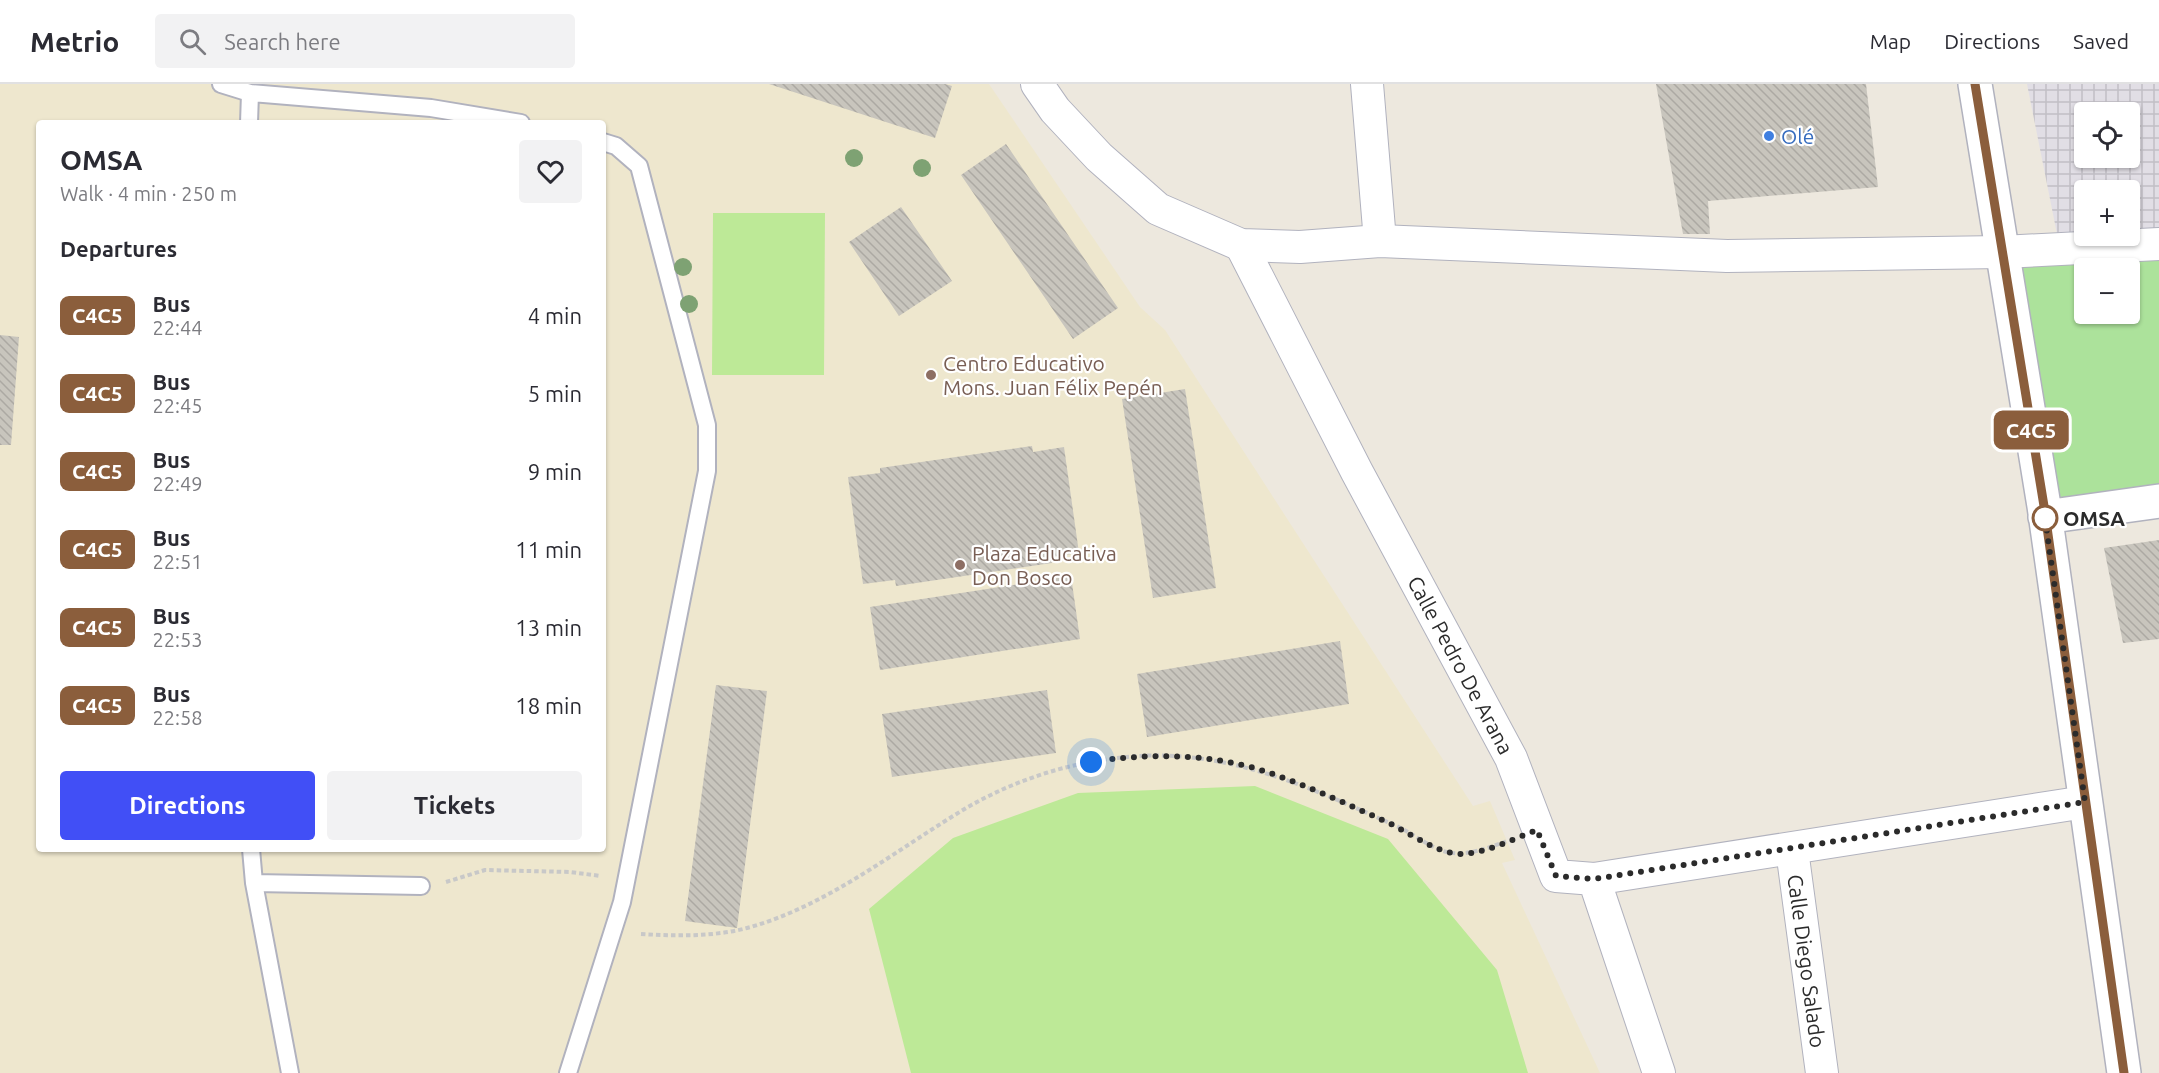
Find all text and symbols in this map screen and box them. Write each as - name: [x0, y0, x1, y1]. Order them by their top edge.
- search box: [155, 14, 575, 68]
- icon: search: [176, 25, 209, 58]
- text: Metrio: [30, 26, 119, 57]
- text: Search here: [224, 29, 341, 54]
- text: Map: [1870, 29, 1911, 53]
- text: Directions: [1944, 29, 2040, 53]
- text: Saved: [2073, 29, 2129, 53]
- map controls: [2074, 102, 2140, 324]
- button: locate: [2074, 102, 2140, 168]
- place label: Olé: [1781, 124, 1814, 148]
- marker: Olé: [1762, 129, 1776, 143]
- button: heart: [519, 140, 582, 203]
- text: OMSA: [60, 144, 143, 175]
- button: +: [2074, 180, 2140, 246]
- text: Walk · 4 min · 250 m: [60, 182, 237, 205]
- text: Departures: [60, 236, 177, 261]
- button: −: [2074, 258, 2140, 324]
- text: Bus: [153, 291, 190, 316]
- text: C4C5: [72, 303, 123, 327]
- text: 4 min: [528, 303, 582, 328]
- text: 22:44: [153, 316, 203, 339]
- place label: Centro Educativo Mons. Juan Félix Pepén: [943, 351, 1163, 399]
- marker: Centro Educativo Mons. Juan Félix Pepén: [924, 368, 938, 382]
- text: Bus: [153, 369, 190, 394]
- text: C4C5: [72, 381, 123, 405]
- text: 5 min: [528, 381, 582, 406]
- text: 22:45: [153, 394, 203, 417]
- line badge: C4C5: [1989, 410, 2073, 450]
- text: C4C5: [2006, 418, 2056, 442]
- text: Bus: [153, 447, 190, 472]
- text: C4C5: [72, 459, 123, 483]
- text: 9 min: [528, 459, 582, 484]
- text: 22:49: [153, 472, 203, 495]
- marker: OMSA: [2032, 505, 2058, 531]
- place label: OMSA: [2063, 506, 2125, 530]
- text: Bus: [153, 525, 190, 550]
- text: C4C5: [72, 537, 123, 561]
- text: 11 min: [515, 537, 582, 562]
- place label: Plaza Educativa Don Bosco: [972, 541, 1117, 589]
- text: 22:51: [153, 550, 203, 573]
- marker: Plaza Educativa Don Bosco: [953, 558, 967, 572]
- street label: Calle Pedro De Arana: [1403, 572, 1519, 758]
- text: Bus: [153, 603, 190, 628]
- text: C4C5: [72, 615, 123, 639]
- text: 13 min: [515, 615, 582, 640]
- text: 22:53: [153, 628, 203, 651]
- text: Bus: [153, 681, 190, 706]
- text: C4C5: [72, 693, 123, 717]
- text: 18 min: [515, 693, 582, 718]
- text: 22:58: [153, 706, 203, 729]
- your location: [1076, 747, 1106, 777]
- button: Directions: [60, 771, 315, 840]
- button: Tickets: [327, 771, 582, 840]
- street label: Calle Diego Salado: [1783, 873, 1830, 1049]

